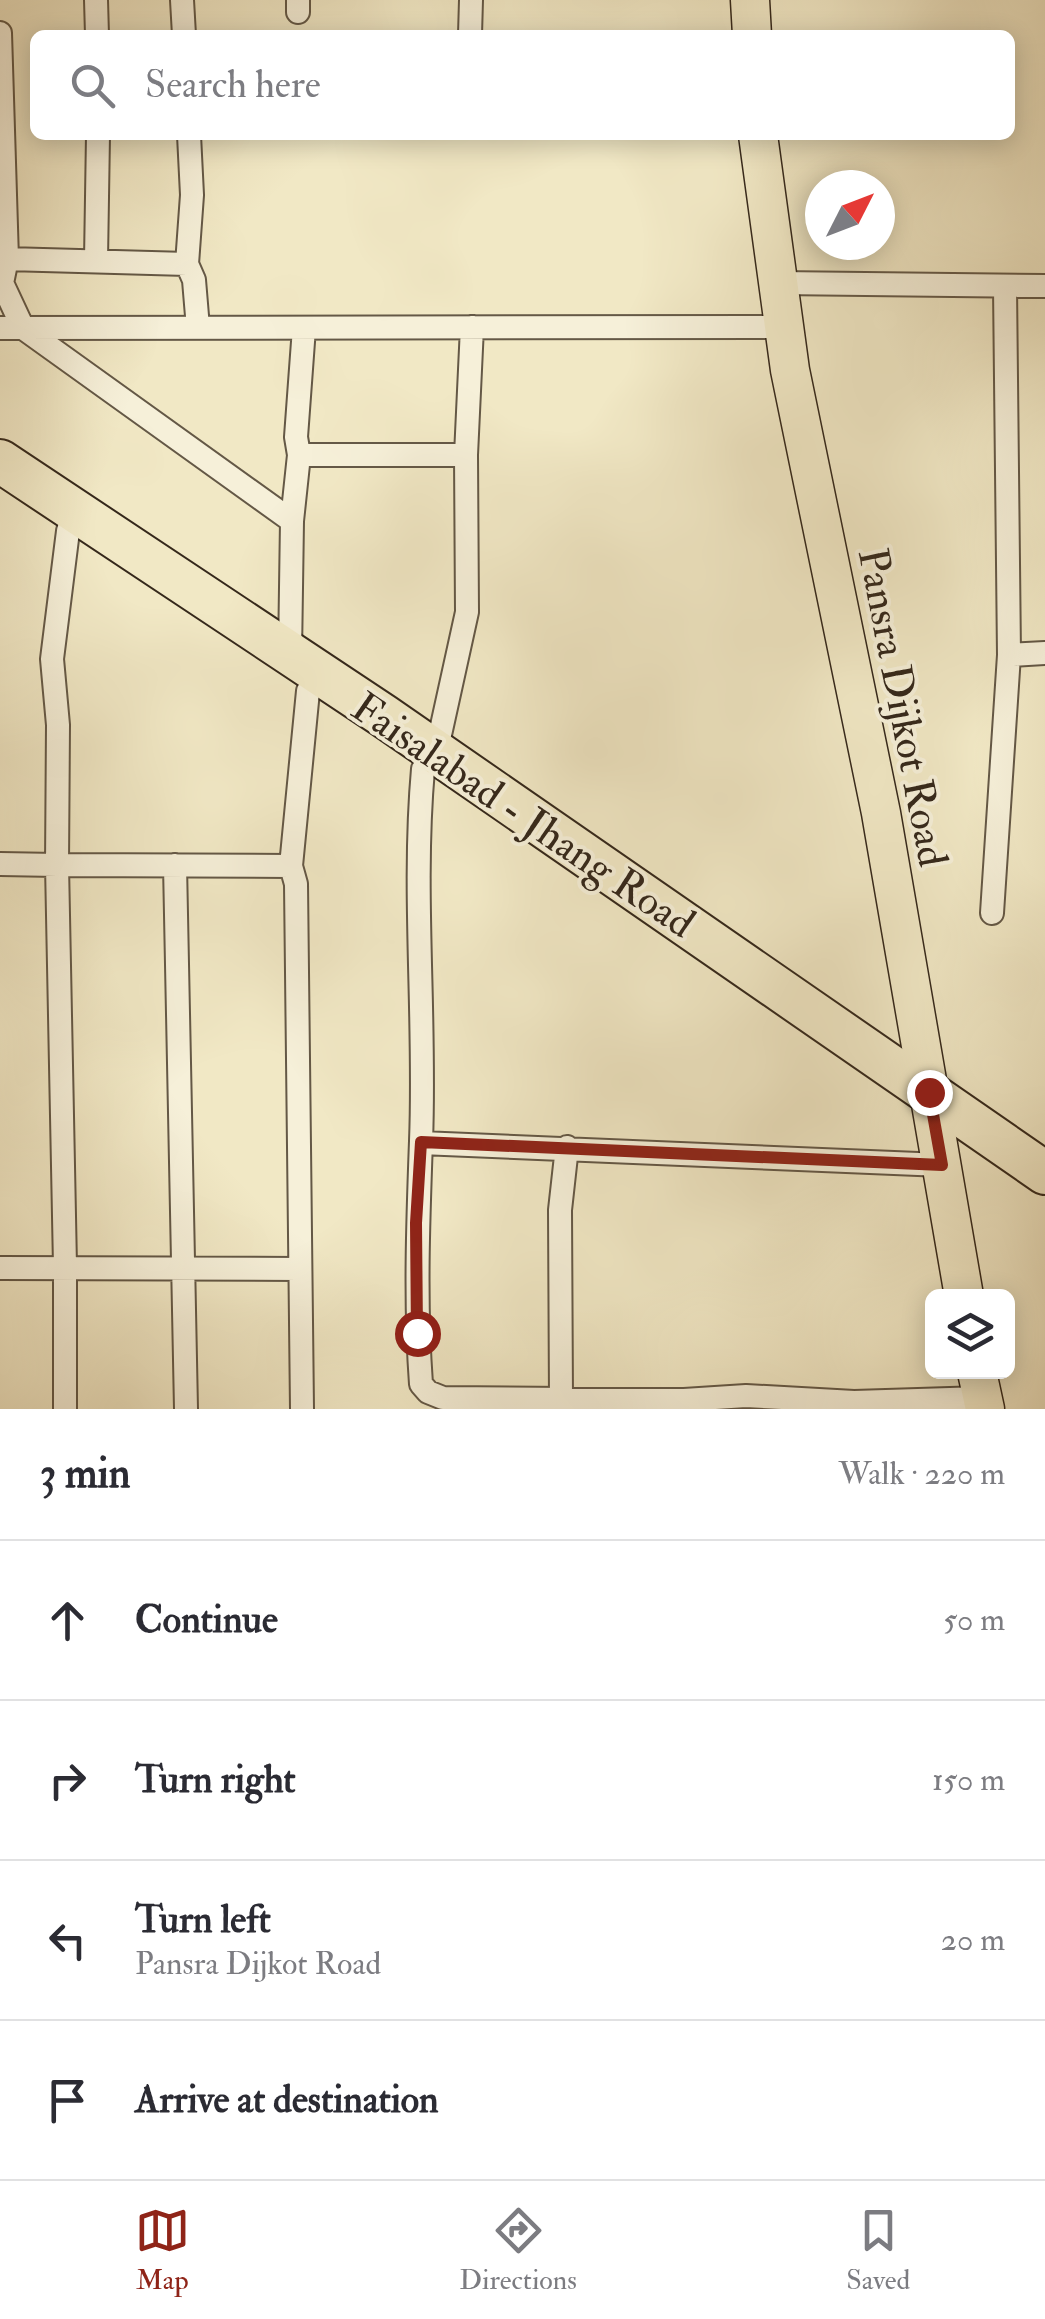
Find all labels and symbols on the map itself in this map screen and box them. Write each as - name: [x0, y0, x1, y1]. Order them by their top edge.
- north arrow: [805, 170, 895, 260]
- street label: Pansra Dijkot Road: [846, 544, 958, 871]
- street label: Faisalabad - Jhang Road: [341, 681, 705, 950]
- route end: [907, 1070, 953, 1116]
- route start: [395, 1311, 441, 1357]

